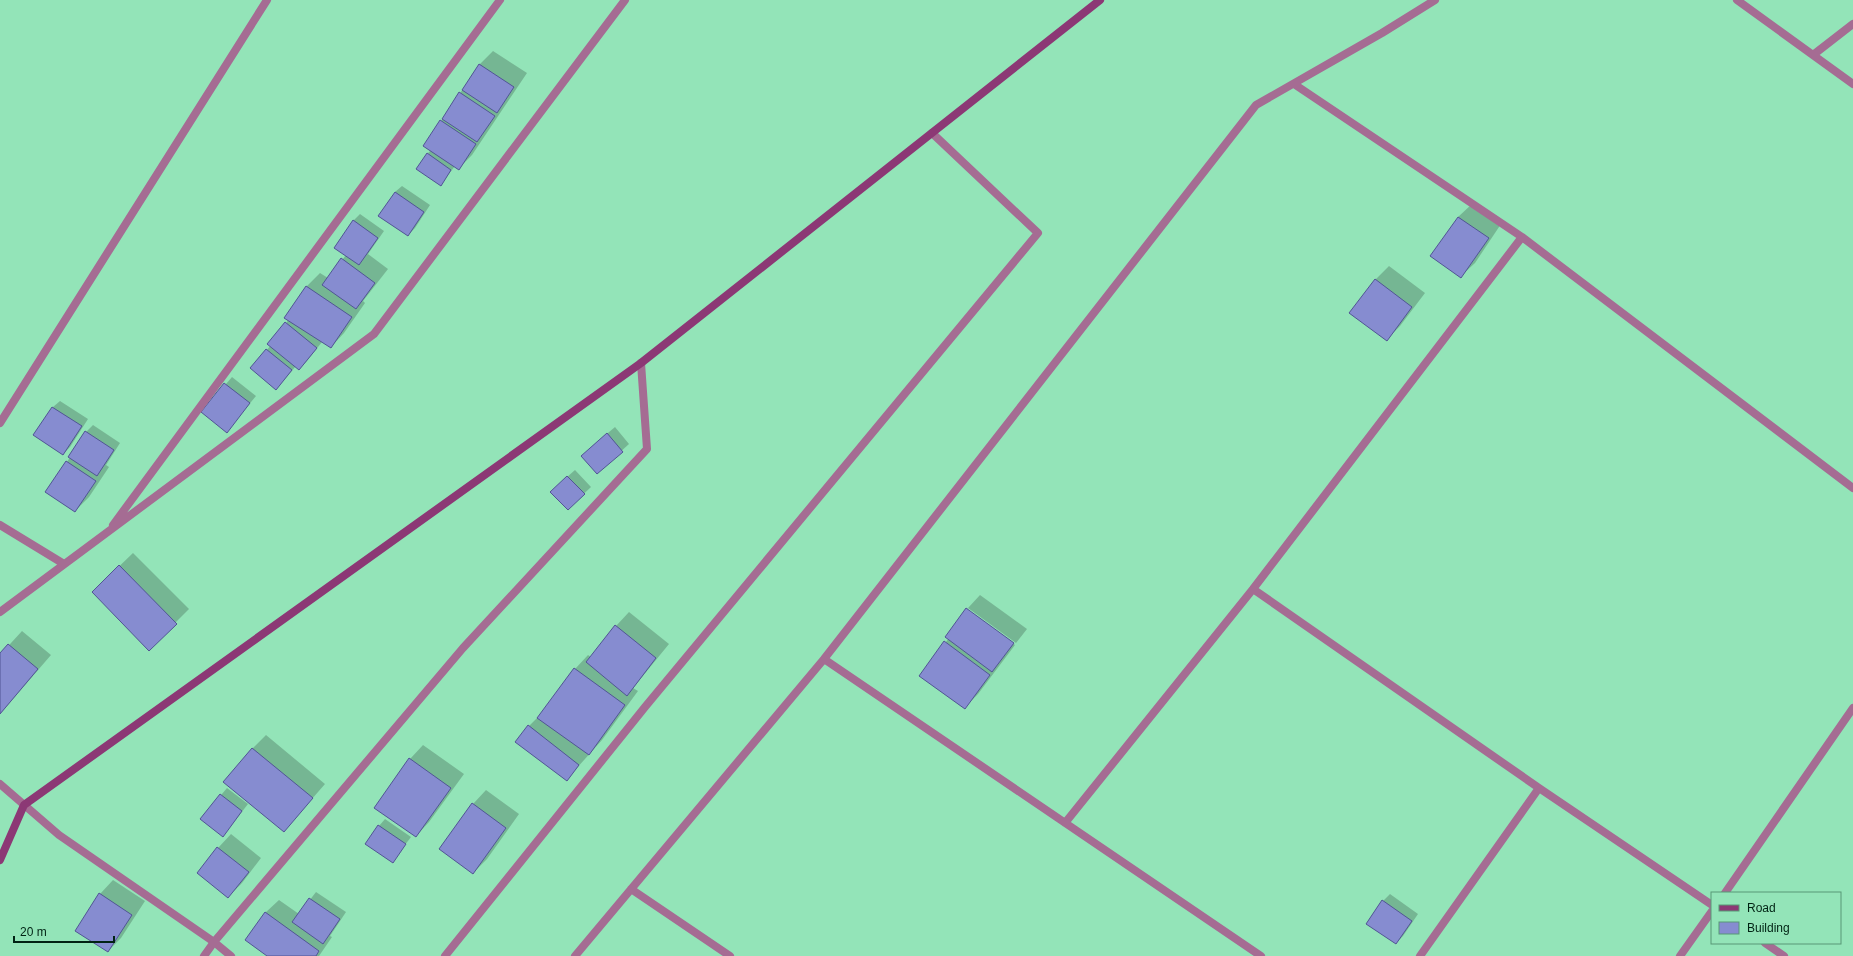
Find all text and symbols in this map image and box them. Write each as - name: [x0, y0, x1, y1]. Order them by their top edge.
- legend: [1711, 892, 1841, 944]
- text: Road: [1747, 901, 1776, 915]
- scale bar: [14, 918, 114, 944]
- text: Building: [1747, 921, 1790, 935]
- text: 20 m: [20, 925, 47, 939]

